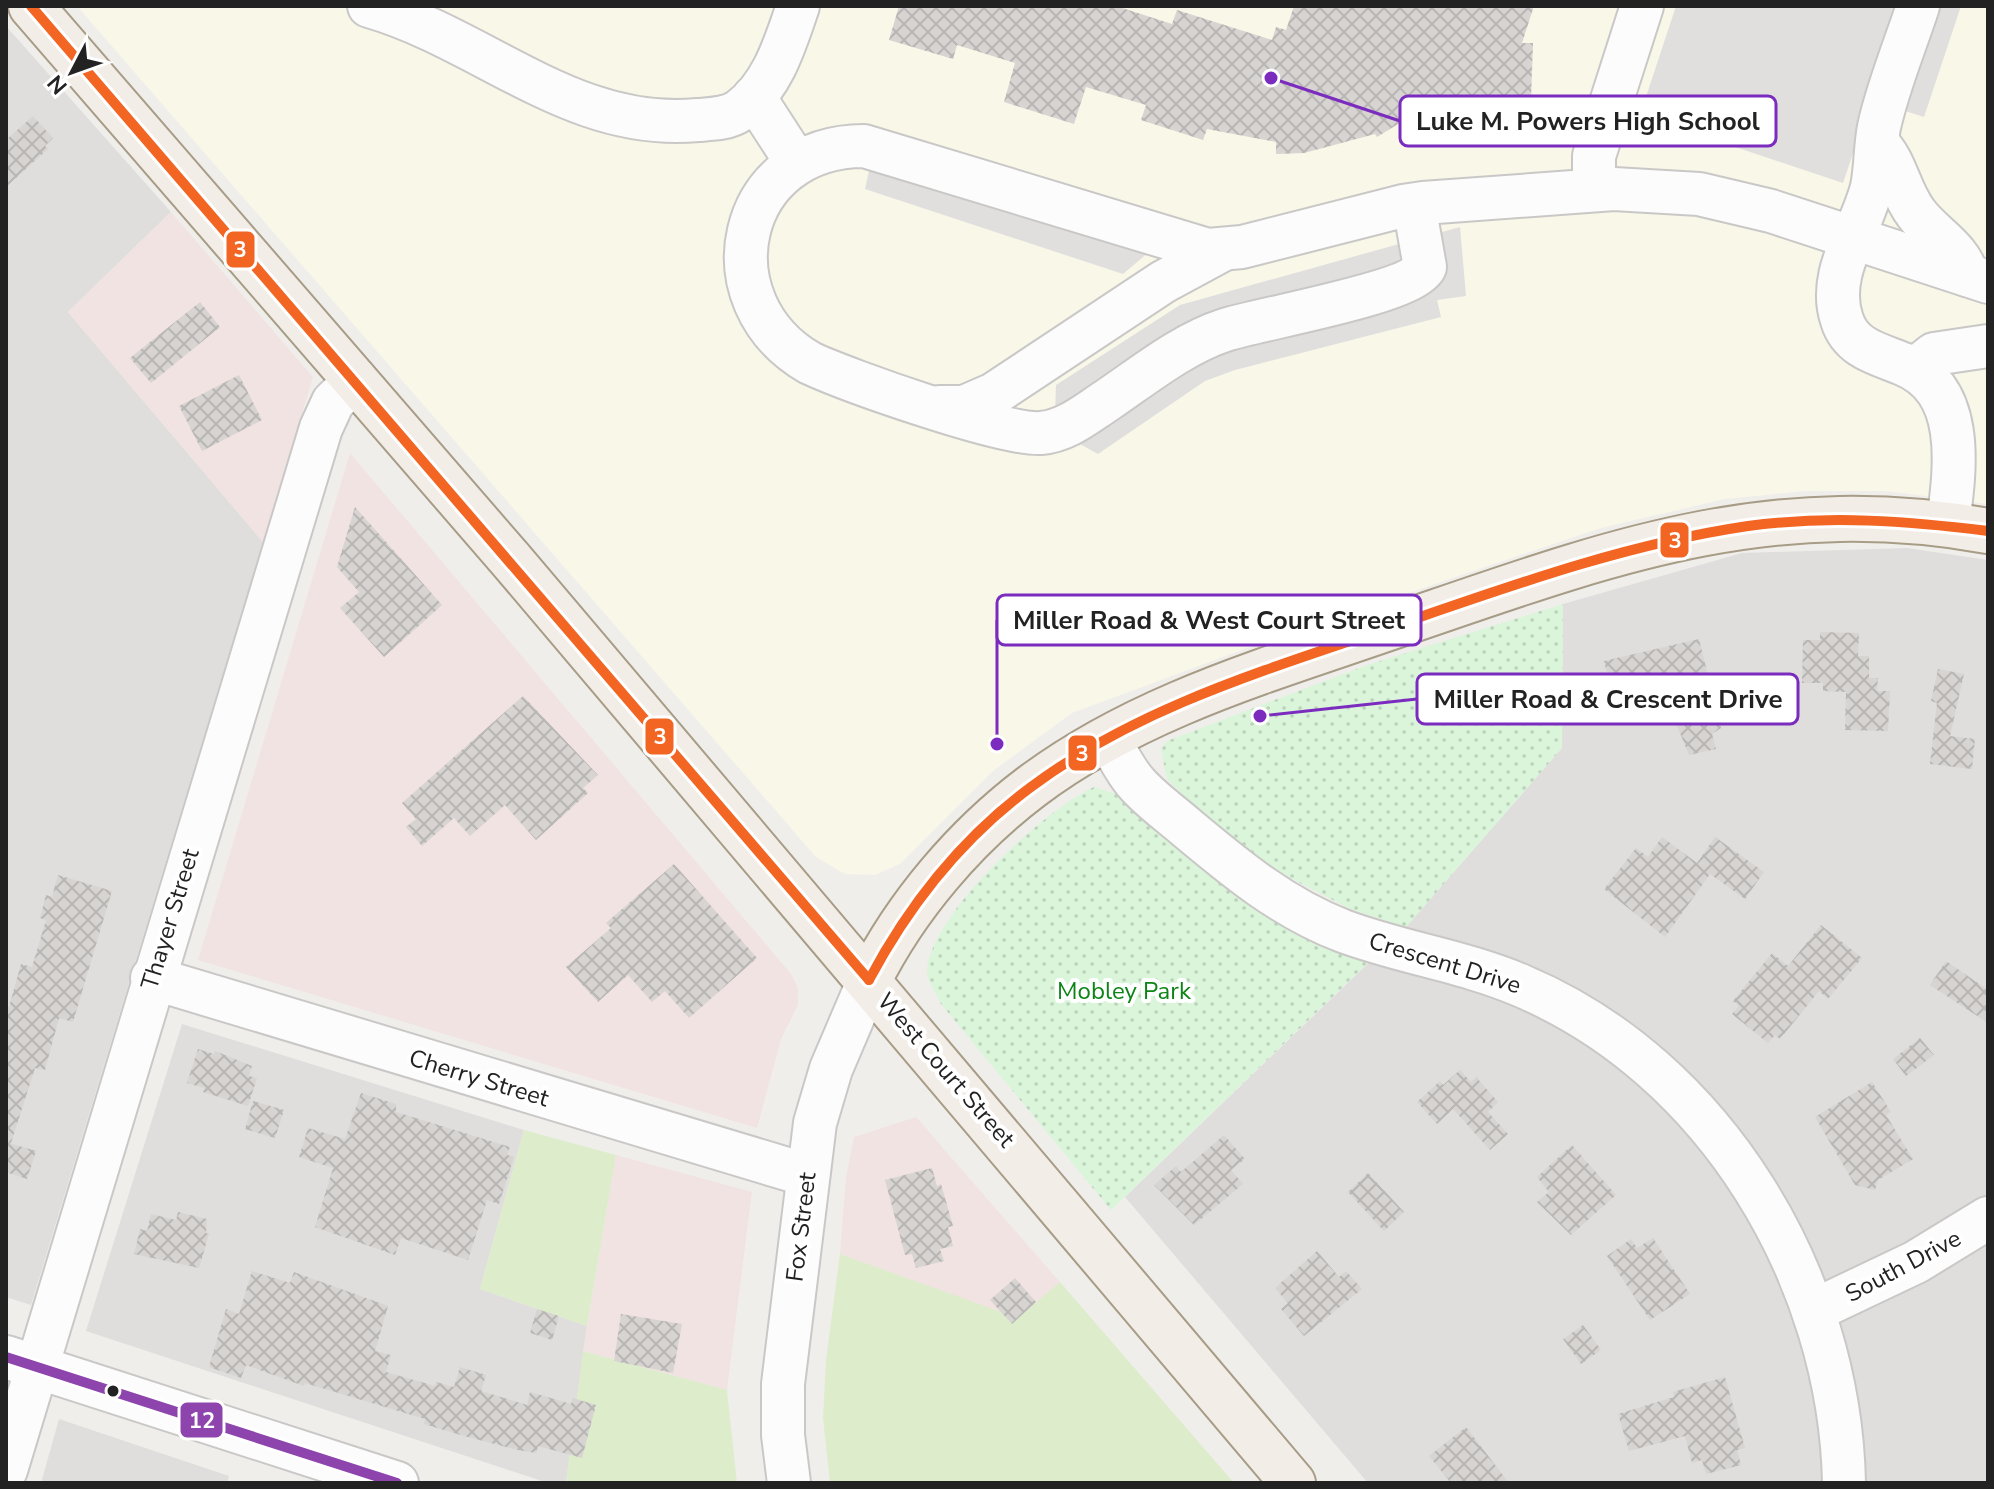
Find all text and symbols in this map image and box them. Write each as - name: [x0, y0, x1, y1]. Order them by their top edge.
- north arrow: [32, 32, 112, 112]
- text: N: [41, 68, 74, 101]
- callout: Luke M. Powers High School: [1400, 96, 1776, 146]
- text: Luke M. Powers High School: [1416, 104, 1761, 139]
- line badge: 3: [225, 230, 256, 269]
- text: 3: [233, 235, 247, 265]
- line badge: 3: [1659, 521, 1690, 559]
- text: 3: [1668, 526, 1682, 556]
- callout: Miller Road & West Court Street: [997, 595, 1421, 645]
- text: Miller Road & West Court Street: [1013, 603, 1406, 638]
- callout: Miller Road & Crescent Drive: [1417, 674, 1798, 724]
- text: Miller Road & Crescent Drive: [1433, 682, 1783, 717]
- line badge: 3: [644, 717, 675, 756]
- text: 3: [653, 722, 667, 752]
- line badge: 3: [1067, 734, 1098, 772]
- text: 3: [1075, 739, 1089, 769]
- street label: Thayer Street: [133, 844, 207, 993]
- street label: Crescent Drive: [1365, 925, 1525, 1001]
- park label: Mobley Park: [1057, 975, 1192, 1007]
- street label: West Court Street: [870, 986, 1022, 1155]
- street label: Cherry Street: [405, 1042, 553, 1115]
- street label: Fox Street: [778, 1170, 824, 1284]
- street label: South Drive: [1840, 1222, 1966, 1310]
- unlabelled marker: [105, 1383, 121, 1399]
- line badge: 12: [179, 1401, 224, 1439]
- text: 12: [189, 1406, 215, 1436]

